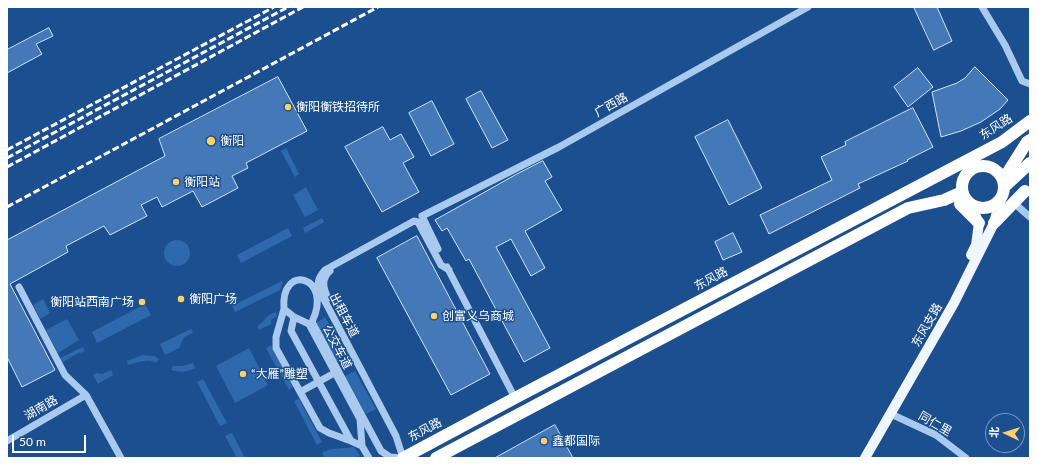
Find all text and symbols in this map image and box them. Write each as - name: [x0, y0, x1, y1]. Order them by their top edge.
- street label: 广西路: [592, 90, 630, 120]
- place label: 衡阳衡铁招待所: [296, 100, 380, 114]
- marker: 衡阳衡铁招待所: [283, 102, 293, 112]
- street label: 东风路: [977, 111, 1015, 143]
- place label: 衡阳: [220, 134, 244, 148]
- marker: 衡阳: [205, 135, 217, 147]
- place label: 衡阳站: [184, 175, 220, 189]
- marker: 衡阳站: [171, 177, 181, 187]
- street label: 东风路: [692, 264, 730, 294]
- street label: 出租车道: [326, 290, 362, 340]
- place label: 衡阳广场: [189, 292, 237, 306]
- marker: 衡阳广场: [176, 294, 186, 304]
- place label: 衡阳站西南广场: [50, 295, 134, 309]
- marker: 衡阳站西南广场: [137, 297, 147, 307]
- street label: 东风支路: [909, 301, 945, 349]
- place label: 创富义乌商城: [442, 309, 514, 323]
- marker: 创富义乌商城: [429, 311, 439, 321]
- street label: 公交车道: [319, 322, 355, 372]
- place label: “大雁”雕塑: [251, 367, 308, 381]
- marker: “大雁”雕塑: [238, 369, 248, 379]
- street label: 湖南路: [22, 393, 60, 423]
- street label: 同仁里: [916, 409, 954, 439]
- north arrow: [985, 413, 1025, 453]
- street label: 东风路: [406, 415, 444, 445]
- text: 北: [987, 426, 1000, 438]
- scale bar: [14, 427, 88, 453]
- text: 50 m: [19, 434, 46, 449]
- place label: 鑫都国际: [552, 434, 600, 448]
- marker: 鑫都国际: [539, 436, 549, 446]

